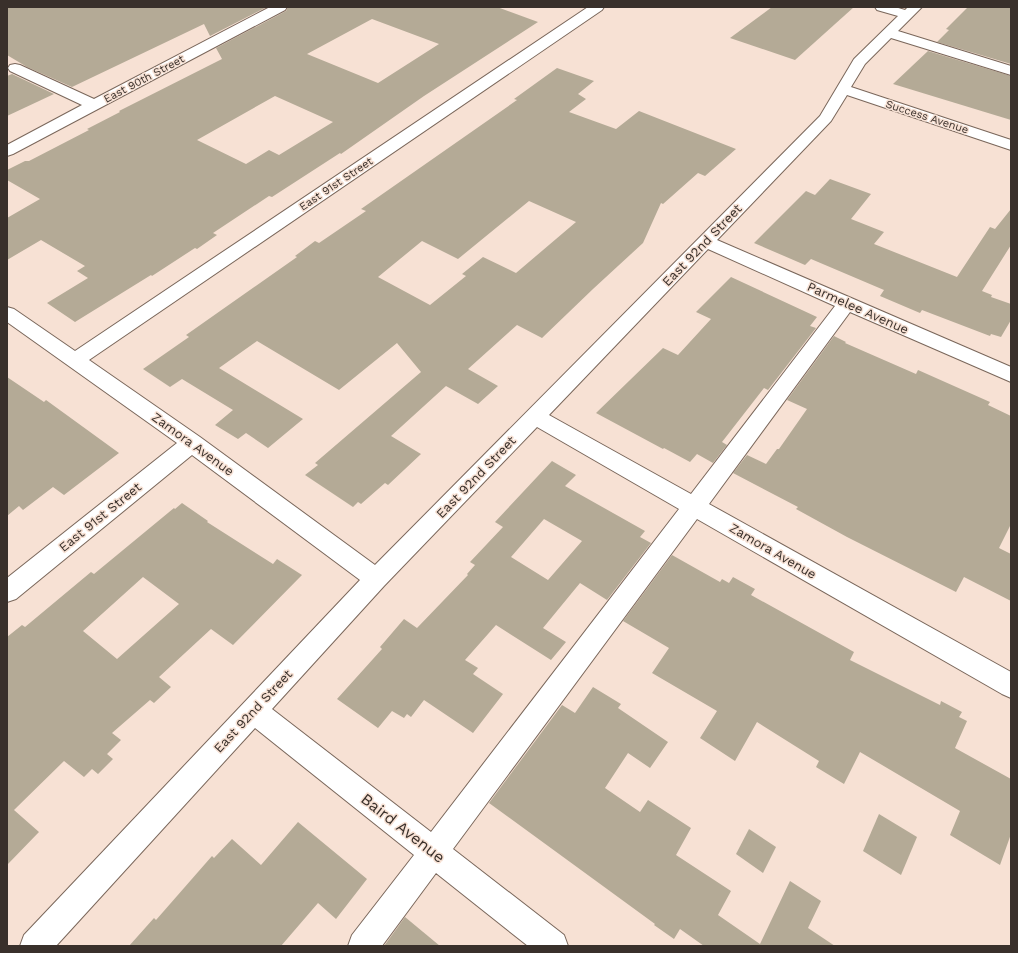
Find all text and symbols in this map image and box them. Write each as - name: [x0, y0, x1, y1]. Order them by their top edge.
- street label: East 90th Street: [102, 52, 187, 106]
- street label: Success Avenue: [884, 97, 970, 137]
- street label: East 91st Street: [297, 154, 375, 213]
- street label: East 92nd Street: [659, 201, 745, 289]
- street label: Parmelee Avenue: [805, 279, 911, 337]
- street label: Zamora Avenue: [149, 409, 237, 479]
- street label: East 92nd Street: [433, 433, 519, 521]
- street label: East 91st Street: [56, 479, 145, 555]
- street label: Zamora Avenue: [727, 520, 819, 582]
- street label: East 92nd Street: [211, 666, 296, 756]
- street label: Baird Avenue: [357, 789, 449, 867]

